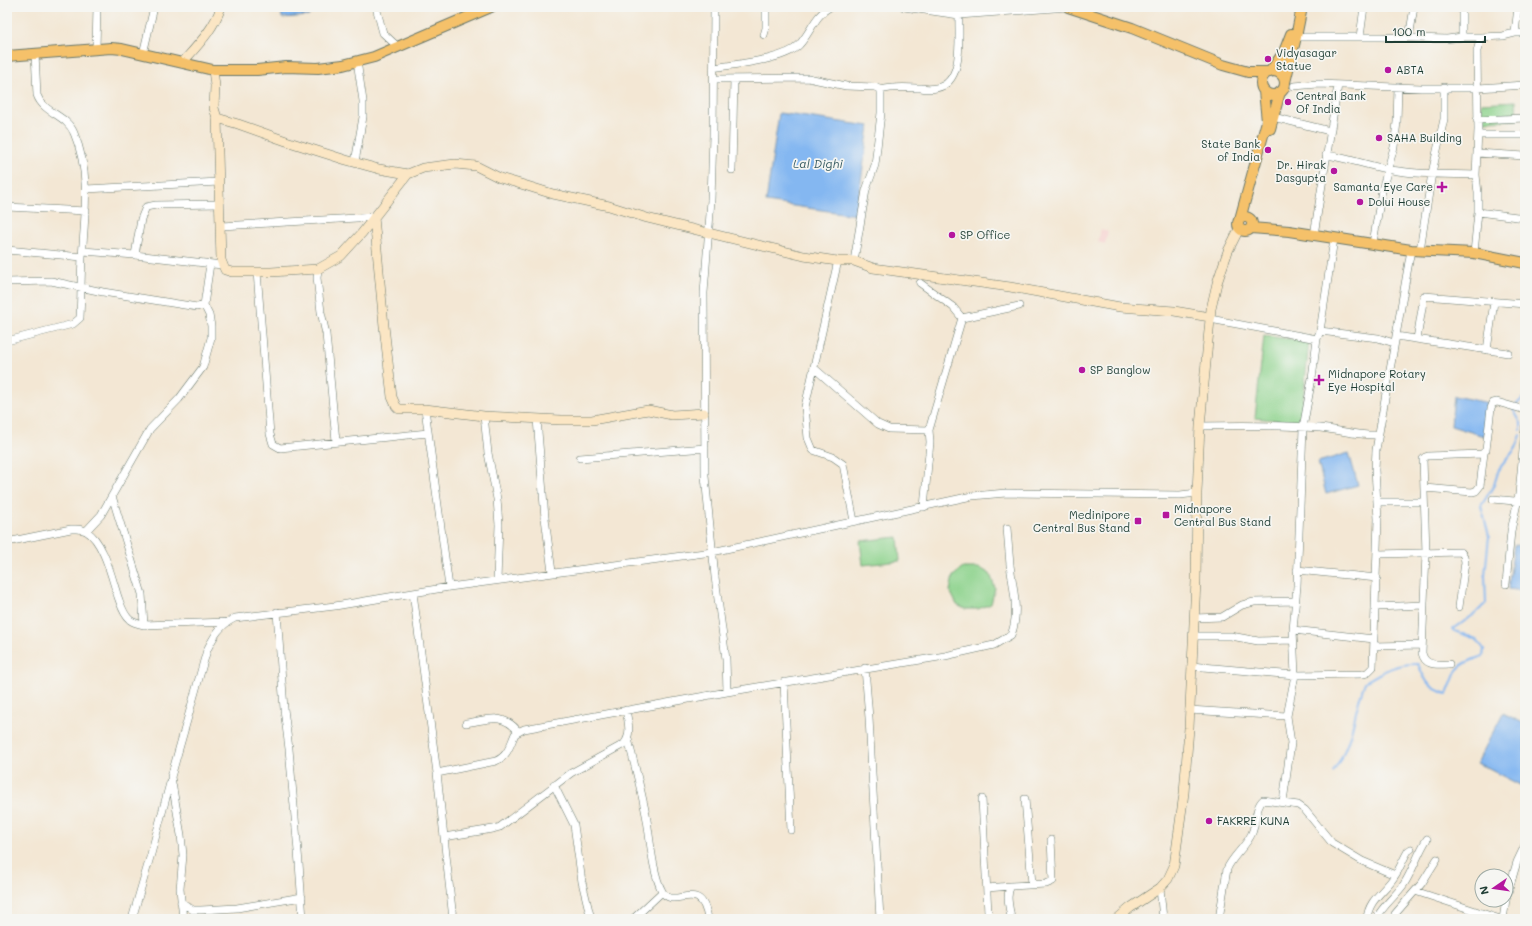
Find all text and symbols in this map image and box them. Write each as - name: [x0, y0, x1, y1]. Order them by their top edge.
- scale bar: [1386, 18, 1485, 44]
- text: 100 m: [1392, 23, 1426, 39]
- place label: Vidyasagar Statue: [1276, 45, 1337, 73]
- marker: Vidyasagar Statue: [1263, 54, 1273, 64]
- place label: ABTA: [1396, 62, 1424, 77]
- marker: ABTA: [1383, 65, 1393, 75]
- place label: Central Bank Of India: [1296, 88, 1366, 116]
- marker: Central Bank Of India: [1283, 97, 1293, 107]
- place label: SAHA Building: [1387, 130, 1462, 145]
- marker: SAHA Building: [1374, 133, 1384, 143]
- place label: State Bank of India: [1201, 136, 1260, 164]
- marker: State Bank of India: [1263, 145, 1273, 155]
- water label: Lal Dighi: [793, 155, 843, 171]
- place label: Dr. Hirak Dasgupta: [1275, 157, 1326, 185]
- marker: Dr. Hirak Dasgupta: [1329, 166, 1339, 176]
- place label: Samanta Eye Care: [1334, 179, 1433, 194]
- marker: Samanta Eye Care: [1436, 181, 1448, 193]
- place label: Dolui House: [1368, 194, 1430, 209]
- marker: Dolui House: [1355, 197, 1365, 207]
- place label: SP Office: [960, 227, 1011, 242]
- marker: SP Office: [947, 230, 957, 240]
- place label: SP Banglow: [1090, 362, 1150, 377]
- marker: SP Banglow: [1077, 365, 1087, 375]
- place label: Midnapore Rotary Eye Hospital: [1328, 366, 1426, 394]
- marker: Midnapore Rotary Eye Hospital: [1313, 374, 1325, 386]
- place label: Midnapore Central Bus Stand: [1174, 501, 1271, 529]
- place label: Medinipore Central Bus Stand: [1033, 507, 1130, 535]
- marker: Midnapore Central Bus Stand: [1161, 510, 1171, 520]
- marker: Medinipore Central Bus Stand: [1133, 516, 1143, 526]
- place label: FAKRRE KUNA: [1217, 813, 1290, 828]
- marker: FAKRRE KUNA: [1204, 816, 1214, 826]
- north arrow: [1474, 868, 1514, 908]
- text: N: [1476, 885, 1492, 896]

